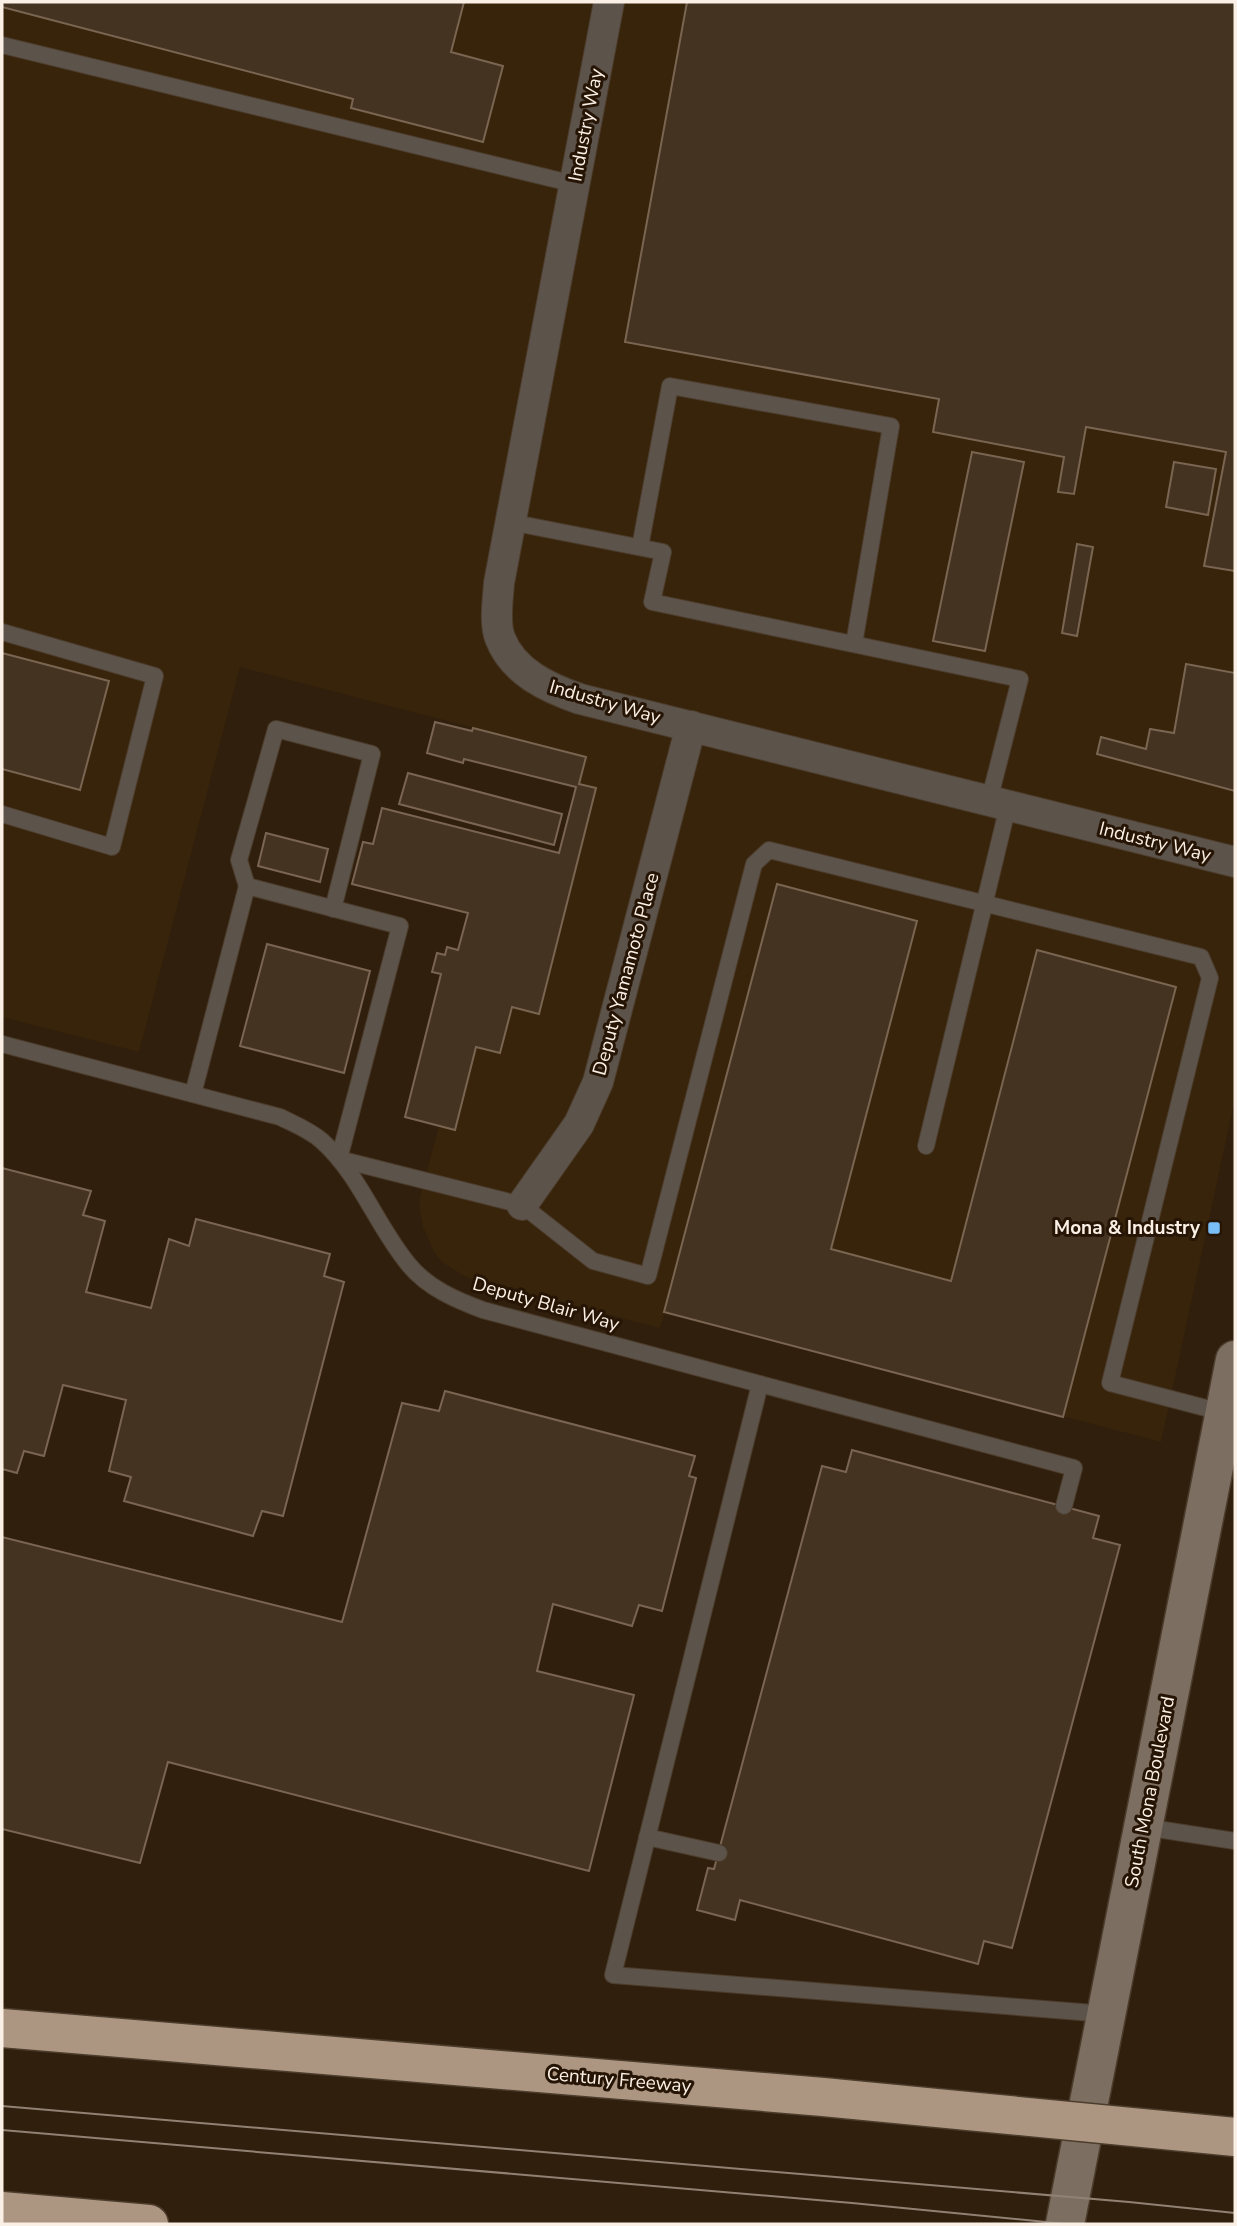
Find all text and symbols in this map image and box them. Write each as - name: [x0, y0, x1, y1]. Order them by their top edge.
- street label: Industry Way: [562, 66, 610, 184]
- street label: Industry Way: [546, 674, 664, 730]
- street label: Industry Way: [1096, 816, 1214, 869]
- street label: Deputy Yamamoto Place: [586, 870, 666, 1078]
- place label: Mona & Industry: [1054, 1215, 1201, 1241]
- marker: Mona & Industry: [1206, 1220, 1222, 1236]
- street label: Deputy Blair Way: [470, 1271, 623, 1337]
- street label: South Mona Boulevard: [1119, 1694, 1181, 1890]
- street label: Century Freeway: [546, 2061, 693, 2099]

